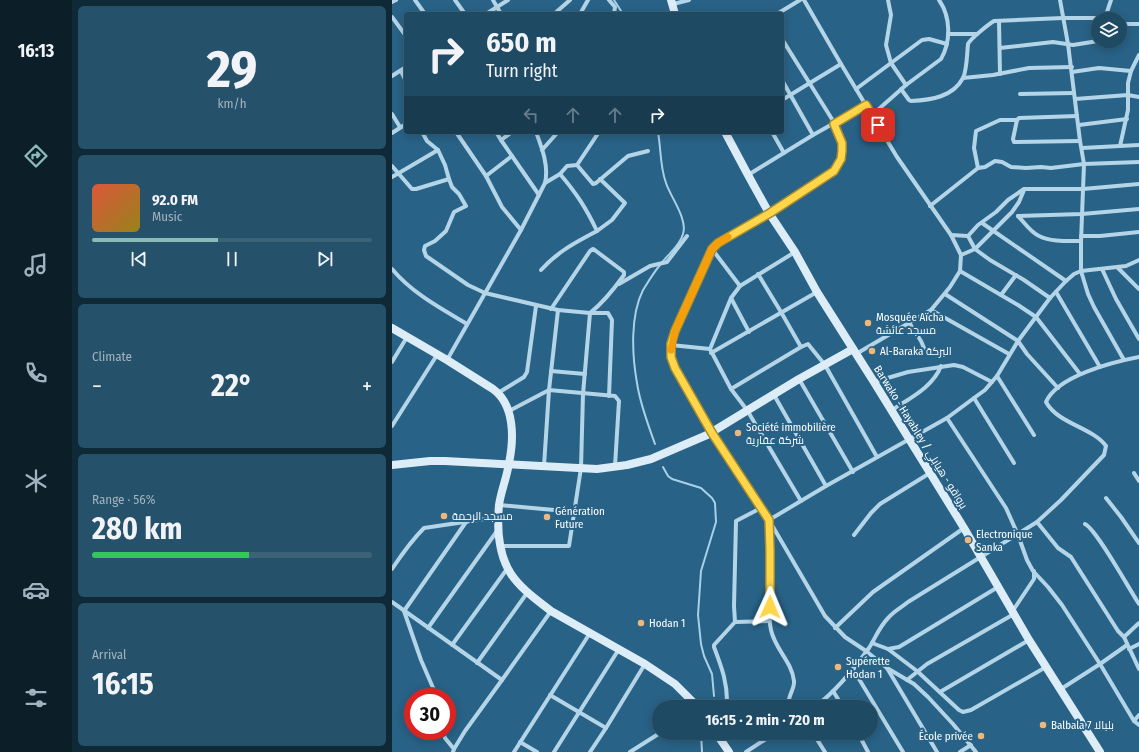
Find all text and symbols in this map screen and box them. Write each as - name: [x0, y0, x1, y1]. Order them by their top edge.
- map controls: [1091, 12, 1127, 48]
- button: layers: [1091, 12, 1127, 48]
- text: 650 m: [486, 26, 557, 59]
- icon: right: [420, 28, 472, 80]
- text: 29: [207, 38, 257, 101]
- text: 16:13: [18, 40, 54, 62]
- text: Turn right: [486, 60, 558, 82]
- text: km/h: [218, 96, 247, 111]
- icon: left: [520, 104, 542, 126]
- icon: ahead: [562, 104, 584, 126]
- icon: ahead: [604, 104, 626, 126]
- icon: right: [646, 104, 668, 126]
- pin: [861, 108, 895, 142]
- icon: arrive: [867, 114, 889, 136]
- icon: directions: [22, 142, 50, 170]
- text: 92.0 FM: [152, 191, 198, 209]
- text: Music: [152, 209, 182, 224]
- icon: previous: [128, 248, 150, 270]
- icon: pause: [221, 248, 243, 270]
- icon: next: [314, 248, 336, 270]
- icon: music: [22, 251, 50, 279]
- place label: Mosquée Aïcha مسجد عائشة: [876, 311, 944, 337]
- marker: Mosquée Aïcha مسجد عائشة: [863, 318, 873, 328]
- place label: Al-Baraka البركة: [880, 345, 952, 358]
- marker: Al-Baraka البركة: [867, 346, 877, 356]
- text: Climate: [92, 349, 132, 364]
- icon: phone: [22, 359, 50, 387]
- street label: Barwako - Hayabley / برواقو - هيابلي: [869, 363, 970, 512]
- text: 22°: [211, 368, 253, 404]
- text: −: [92, 373, 102, 400]
- text: +: [362, 373, 372, 400]
- place label: Société immobilière شركة عقارية: [746, 421, 836, 447]
- marker: Société immobilière شركة عقارية: [733, 428, 743, 438]
- icon: climate: [22, 467, 50, 495]
- text: Range · 56%: [92, 492, 156, 507]
- place label: Génération Future: [555, 505, 605, 531]
- place label: مسجد الرحمة: [452, 510, 513, 523]
- text: 280 km: [92, 511, 183, 547]
- marker: مسجد الرحمة: [439, 511, 449, 521]
- marker: Génération Future: [542, 512, 552, 522]
- place label: Electronique Sanka: [976, 528, 1033, 554]
- marker: Electronique Sanka: [963, 535, 973, 545]
- icon: car: [22, 576, 50, 604]
- position arrow: [749, 586, 791, 628]
- place label: Hodan 1: [649, 617, 685, 630]
- marker: Hodan 1: [636, 618, 646, 628]
- text: Arrival: [92, 647, 126, 662]
- place label: Supérette Hodan 1: [846, 655, 890, 681]
- marker: Supérette Hodan 1: [833, 662, 843, 672]
- text: 16:15: [92, 666, 154, 702]
- icon: filters: [22, 684, 50, 712]
- speed limit sign: 30: [404, 688, 456, 740]
- text: 16:15 · 2 min · 720 m: [705, 711, 825, 729]
- place label: Balbala 7 بلبالا: [1051, 719, 1114, 732]
- marker: Balbala 7 بلبالا: [1038, 720, 1048, 730]
- place label: École privée: [919, 729, 973, 743]
- marker: École privée: [976, 731, 986, 741]

